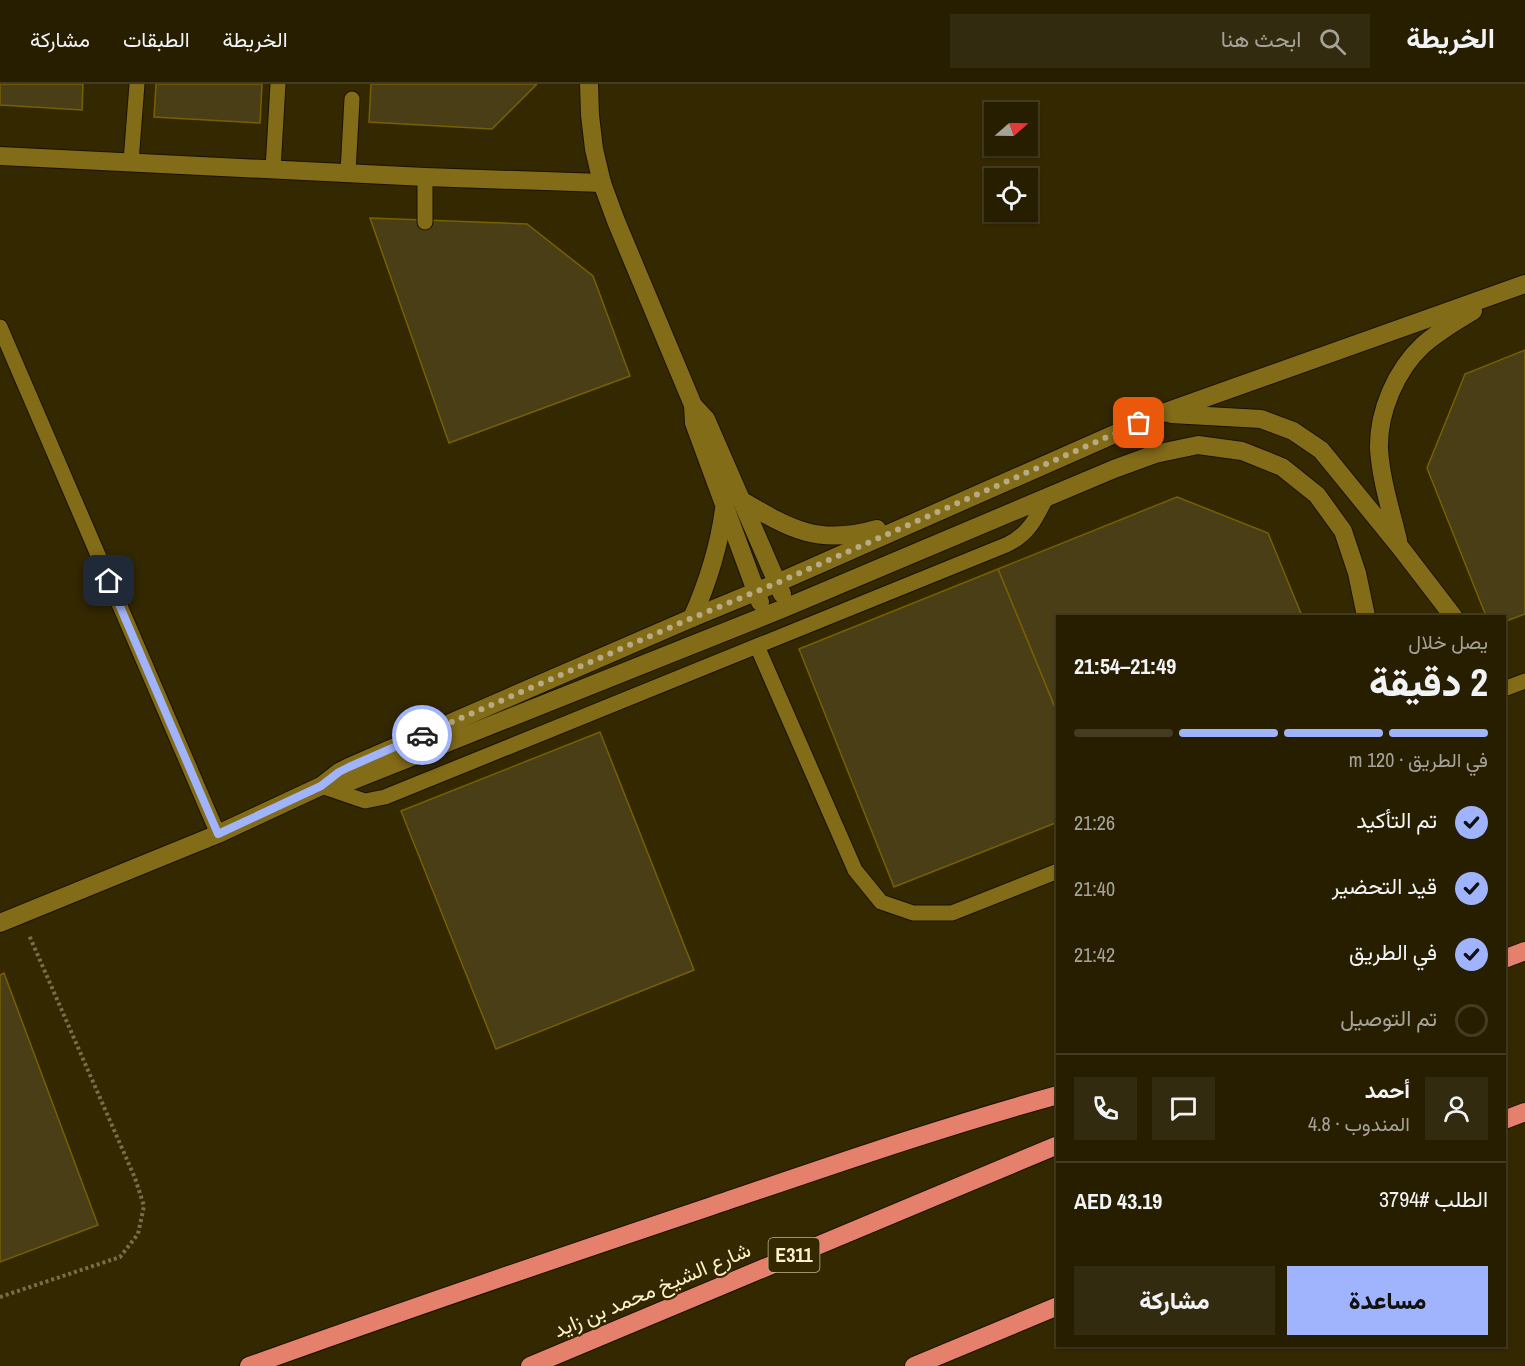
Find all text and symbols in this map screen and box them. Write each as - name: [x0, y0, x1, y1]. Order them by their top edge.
- search box: [950, 14, 1370, 68]
- text: الخريطة: [1406, 19, 1495, 57]
- text: ابحث هنا: [1221, 24, 1301, 54]
- text: مشاركة: [30, 25, 90, 54]
- text: الطبقات: [123, 25, 190, 54]
- text: الخريطة: [223, 25, 288, 54]
- icon: search: [1316, 25, 1349, 58]
- north arrow: [984, 102, 1038, 156]
- map controls: [984, 102, 1038, 222]
- button: locate: [984, 168, 1038, 222]
- pin: [1113, 397, 1164, 448]
- icon: bag: [1122, 406, 1155, 439]
- pin: [83, 555, 134, 606]
- icon: home: [92, 564, 125, 597]
- text: يصل خلال: [1408, 628, 1488, 655]
- text: 21:49–21:54: [1074, 651, 1176, 681]
- text: 2 دقيقة: [1369, 656, 1488, 708]
- courier: [392, 705, 452, 765]
- icon: car: [406, 719, 439, 752]
- text: في الطريق · 120 m: [1349, 746, 1488, 773]
- text: تم التأكيد: [1356, 805, 1437, 835]
- icon: check: [1455, 806, 1488, 839]
- text: 21:26: [1074, 809, 1115, 836]
- text: قيد التحضير: [1332, 871, 1437, 901]
- icon: check: [1455, 872, 1488, 905]
- text: 21:40: [1074, 875, 1115, 902]
- text: في الطريق: [1349, 937, 1437, 967]
- icon: check: [1455, 938, 1488, 971]
- text: 21:42: [1074, 941, 1115, 968]
- text: تم التوصيل: [1340, 1003, 1437, 1033]
- text: أحمد: [1365, 1075, 1410, 1105]
- button: phone: [1074, 1077, 1137, 1140]
- button: chat: [1152, 1077, 1215, 1140]
- button: person: [1425, 1077, 1488, 1140]
- text: المندوب · 4.8: [1308, 1110, 1410, 1137]
- text: الطلب #3794: [1379, 1184, 1488, 1214]
- text: AED 43.19: [1074, 1186, 1162, 1216]
- street label: شارع الشيخ محمد بن زايد: [549, 1235, 755, 1344]
- road number: E311: [768, 1238, 820, 1272]
- button: مشاركة: [1074, 1266, 1275, 1335]
- button: مساعدة: [1287, 1266, 1488, 1335]

